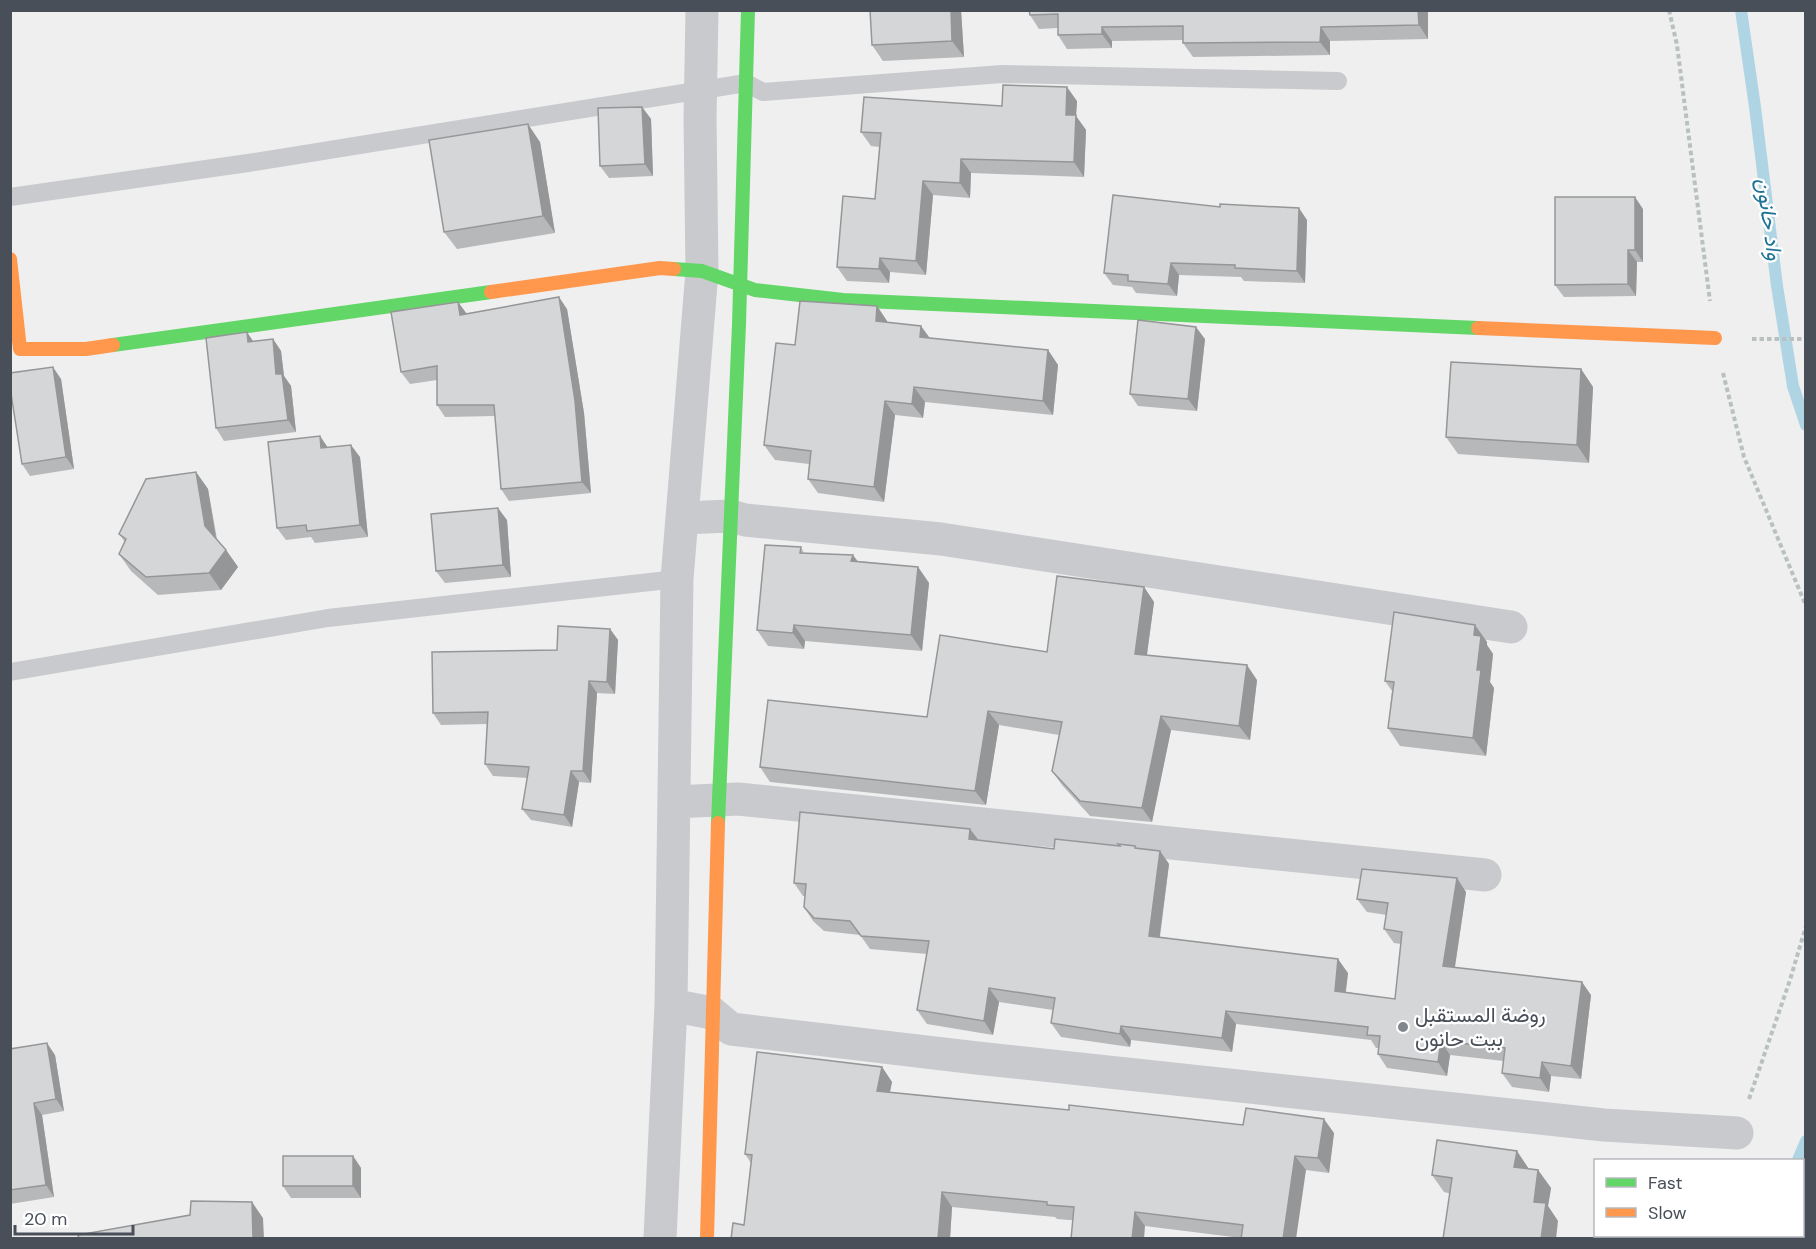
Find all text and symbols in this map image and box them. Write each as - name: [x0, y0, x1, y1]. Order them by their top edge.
- water label: واد حانون: [1749, 176, 1790, 262]
- place label: روضة المستقبل بيت حانون: [1415, 1001, 1546, 1053]
- marker: روضة المستقبل بيت حانون: [1396, 1020, 1410, 1034]
- legend: [1594, 1159, 1804, 1237]
- text: Fast: [1648, 1171, 1683, 1195]
- scale bar: [15, 1198, 134, 1236]
- text: Slow: [1648, 1201, 1687, 1225]
- text: 20 m: [24, 1207, 67, 1231]

